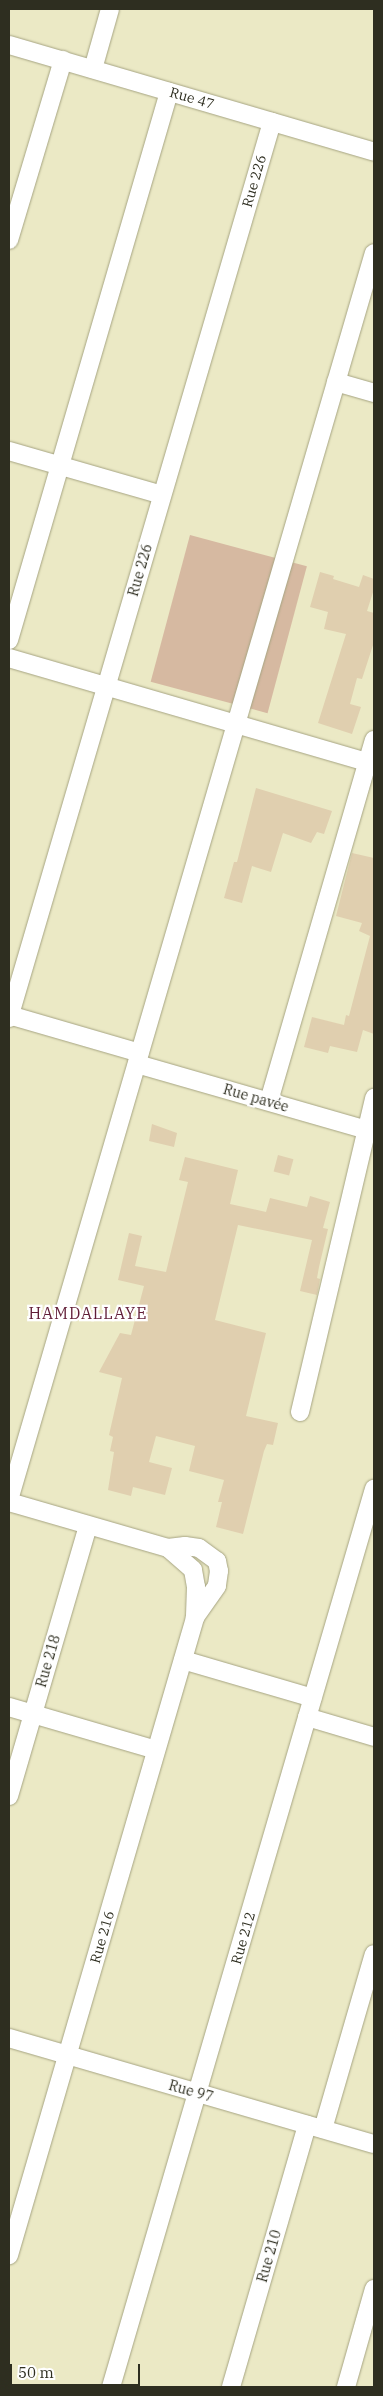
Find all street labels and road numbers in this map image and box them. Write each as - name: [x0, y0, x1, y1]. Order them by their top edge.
- street label: Rue 47: [168, 84, 216, 112]
- street label: Rue 226: [238, 153, 270, 209]
- street label: Rue 226: [124, 542, 156, 598]
- street label: Rue pavée: [221, 1081, 291, 1115]
- street label: Rue 218: [32, 1633, 64, 1689]
- street label: Rue 216: [86, 1909, 118, 1965]
- street label: Rue 212: [227, 1910, 259, 1966]
- street label: Rue 97: [167, 2077, 215, 2105]
- street label: Rue 210: [253, 2228, 285, 2284]

